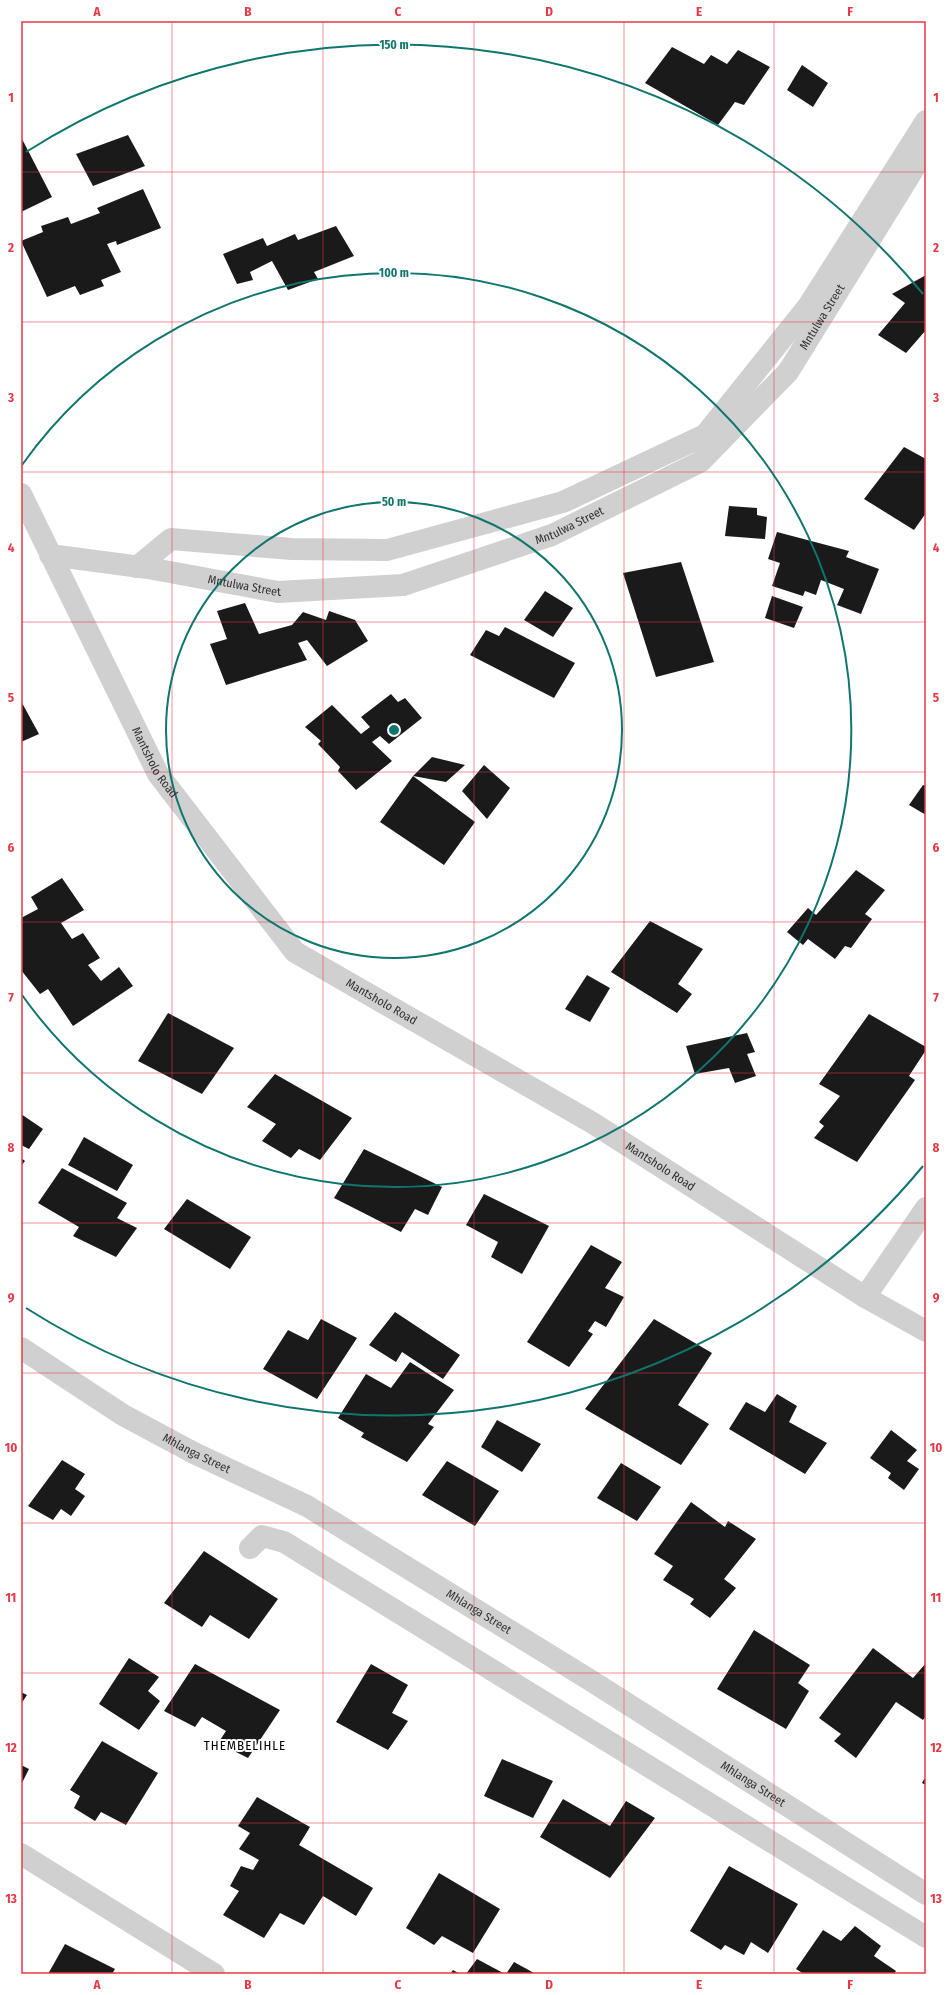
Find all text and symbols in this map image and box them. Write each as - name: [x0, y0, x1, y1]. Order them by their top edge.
- text: A: [92, 4, 101, 19]
- text: B: [244, 4, 252, 19]
- text: C: [395, 4, 402, 19]
- text: D: [545, 4, 553, 19]
- text: E: [696, 4, 702, 19]
- text: F: [847, 4, 853, 19]
- text: 150 m: [379, 38, 409, 52]
- text: 1: [8, 90, 14, 105]
- text: 1: [933, 90, 939, 105]
- text: 2: [7, 240, 14, 255]
- text: 2: [932, 240, 939, 255]
- text: 100 m: [379, 266, 409, 280]
- street label: Mntulwa Street: [797, 282, 848, 352]
- text: 3: [7, 390, 14, 405]
- text: 3: [932, 390, 939, 405]
- text: 50 m: [382, 495, 406, 509]
- street label: Mntulwa Street: [533, 504, 606, 547]
- text: 4: [8, 540, 15, 555]
- text: 4: [933, 540, 940, 555]
- street label: Mntulwa Street: [207, 572, 282, 599]
- text: 5: [8, 690, 14, 705]
- text: 5: [933, 690, 939, 705]
- centre of rings: [387, 723, 401, 737]
- street label: Mantsholo Road: [129, 725, 181, 801]
- text: 6: [8, 840, 15, 855]
- text: 6: [933, 840, 940, 855]
- street label: Mantsholo Road: [343, 976, 419, 1028]
- text: 7: [8, 990, 14, 1005]
- text: 7: [933, 990, 939, 1005]
- street label: Mantsholo Road: [623, 1139, 698, 1194]
- text: 8: [8, 1140, 15, 1155]
- text: 8: [933, 1140, 940, 1155]
- text: 9: [8, 1290, 15, 1305]
- text: 9: [933, 1290, 940, 1305]
- street label: Mhlanga Street: [160, 1431, 233, 1476]
- text: 10: [5, 1440, 17, 1455]
- text: 10: [930, 1440, 942, 1455]
- street label: Mhlanga Street: [444, 1586, 514, 1637]
- text: 11: [6, 1590, 16, 1605]
- text: 11: [931, 1590, 941, 1605]
- district label: THEMBELIHLE: [204, 1738, 286, 1753]
- text: 12: [5, 1740, 17, 1755]
- text: 12: [930, 1740, 942, 1755]
- street label: Mhlanga Street: [718, 1758, 788, 1810]
- text: 13: [5, 1891, 17, 1906]
- text: 13: [930, 1891, 942, 1906]
- text: A: [92, 1977, 101, 1992]
- text: B: [244, 1977, 252, 1992]
- text: C: [395, 1977, 402, 1992]
- text: D: [545, 1977, 553, 1992]
- text: E: [696, 1977, 702, 1992]
- text: F: [847, 1977, 853, 1992]

